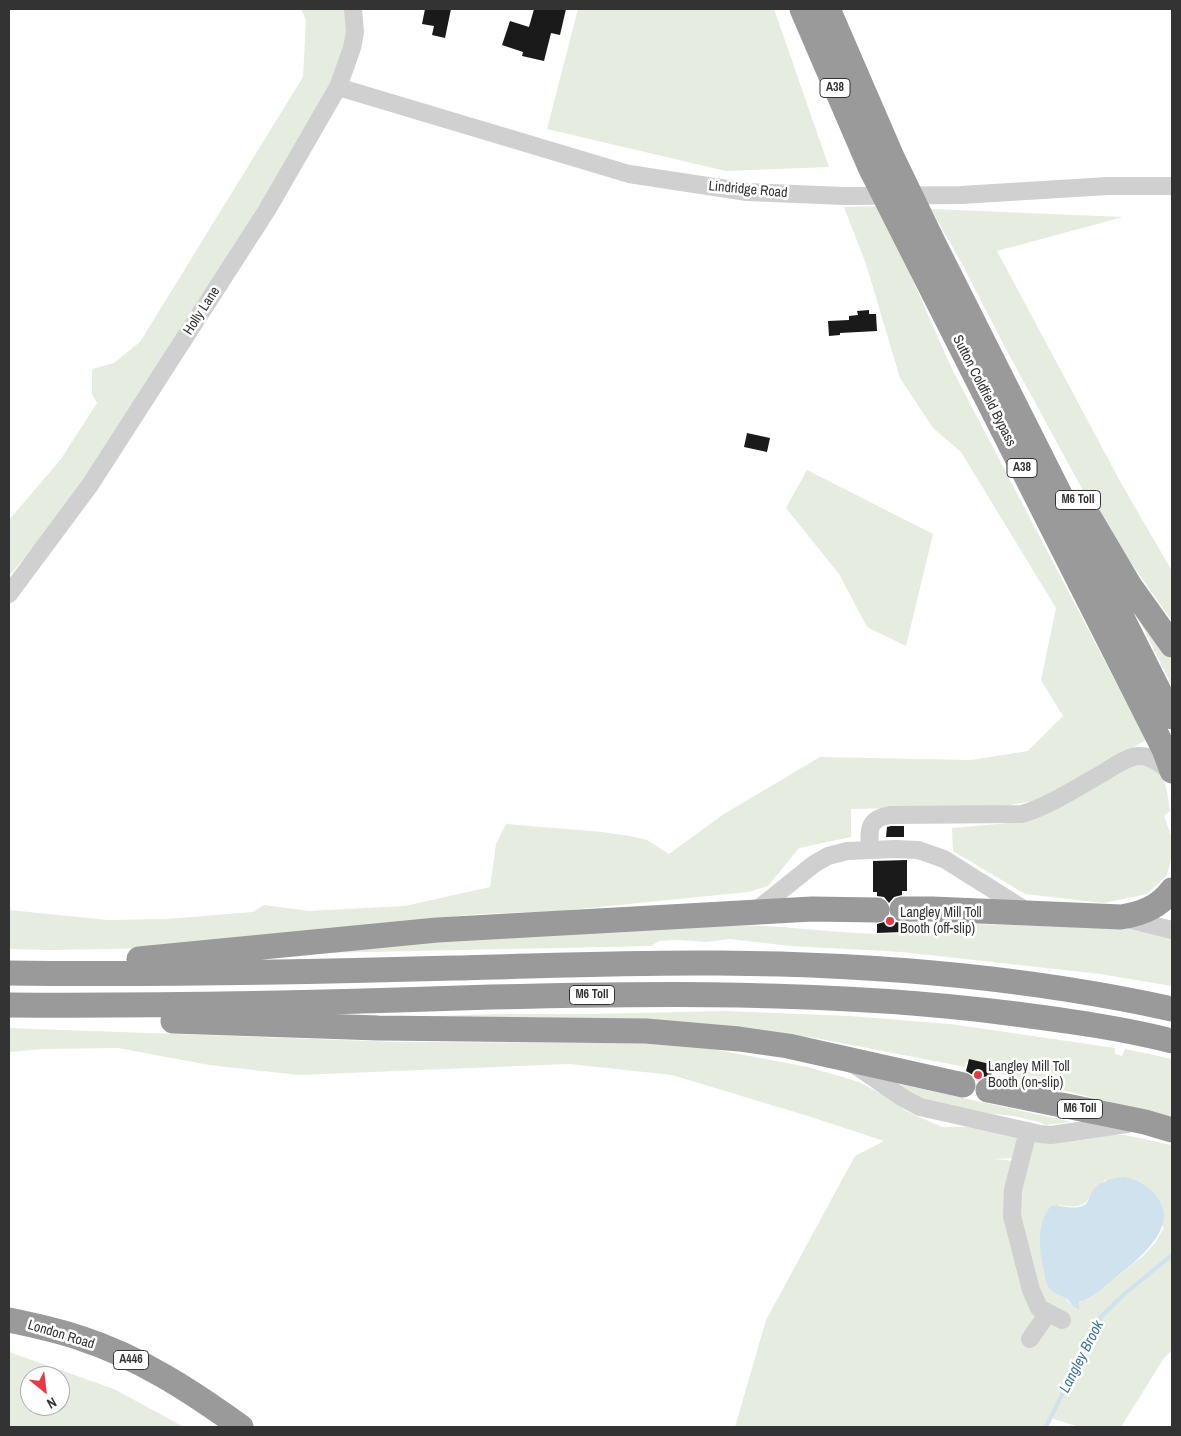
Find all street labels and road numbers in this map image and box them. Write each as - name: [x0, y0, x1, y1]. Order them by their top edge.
- road number: A38: [820, 78, 850, 98]
- street label: Lindridge Road: [708, 178, 788, 202]
- street label: Holly Lane: [180, 284, 224, 338]
- street label: Sutton Coldfield Bypass: [949, 333, 1019, 449]
- road number: A38: [1007, 458, 1037, 478]
- road number: M6 Toll: [1056, 490, 1100, 510]
- road number: M6 Toll: [570, 986, 614, 1004]
- road number: M6 Toll: [1058, 1100, 1102, 1118]
- street label: London Road: [26, 1317, 96, 1353]
- road number: A446: [114, 1350, 148, 1370]

